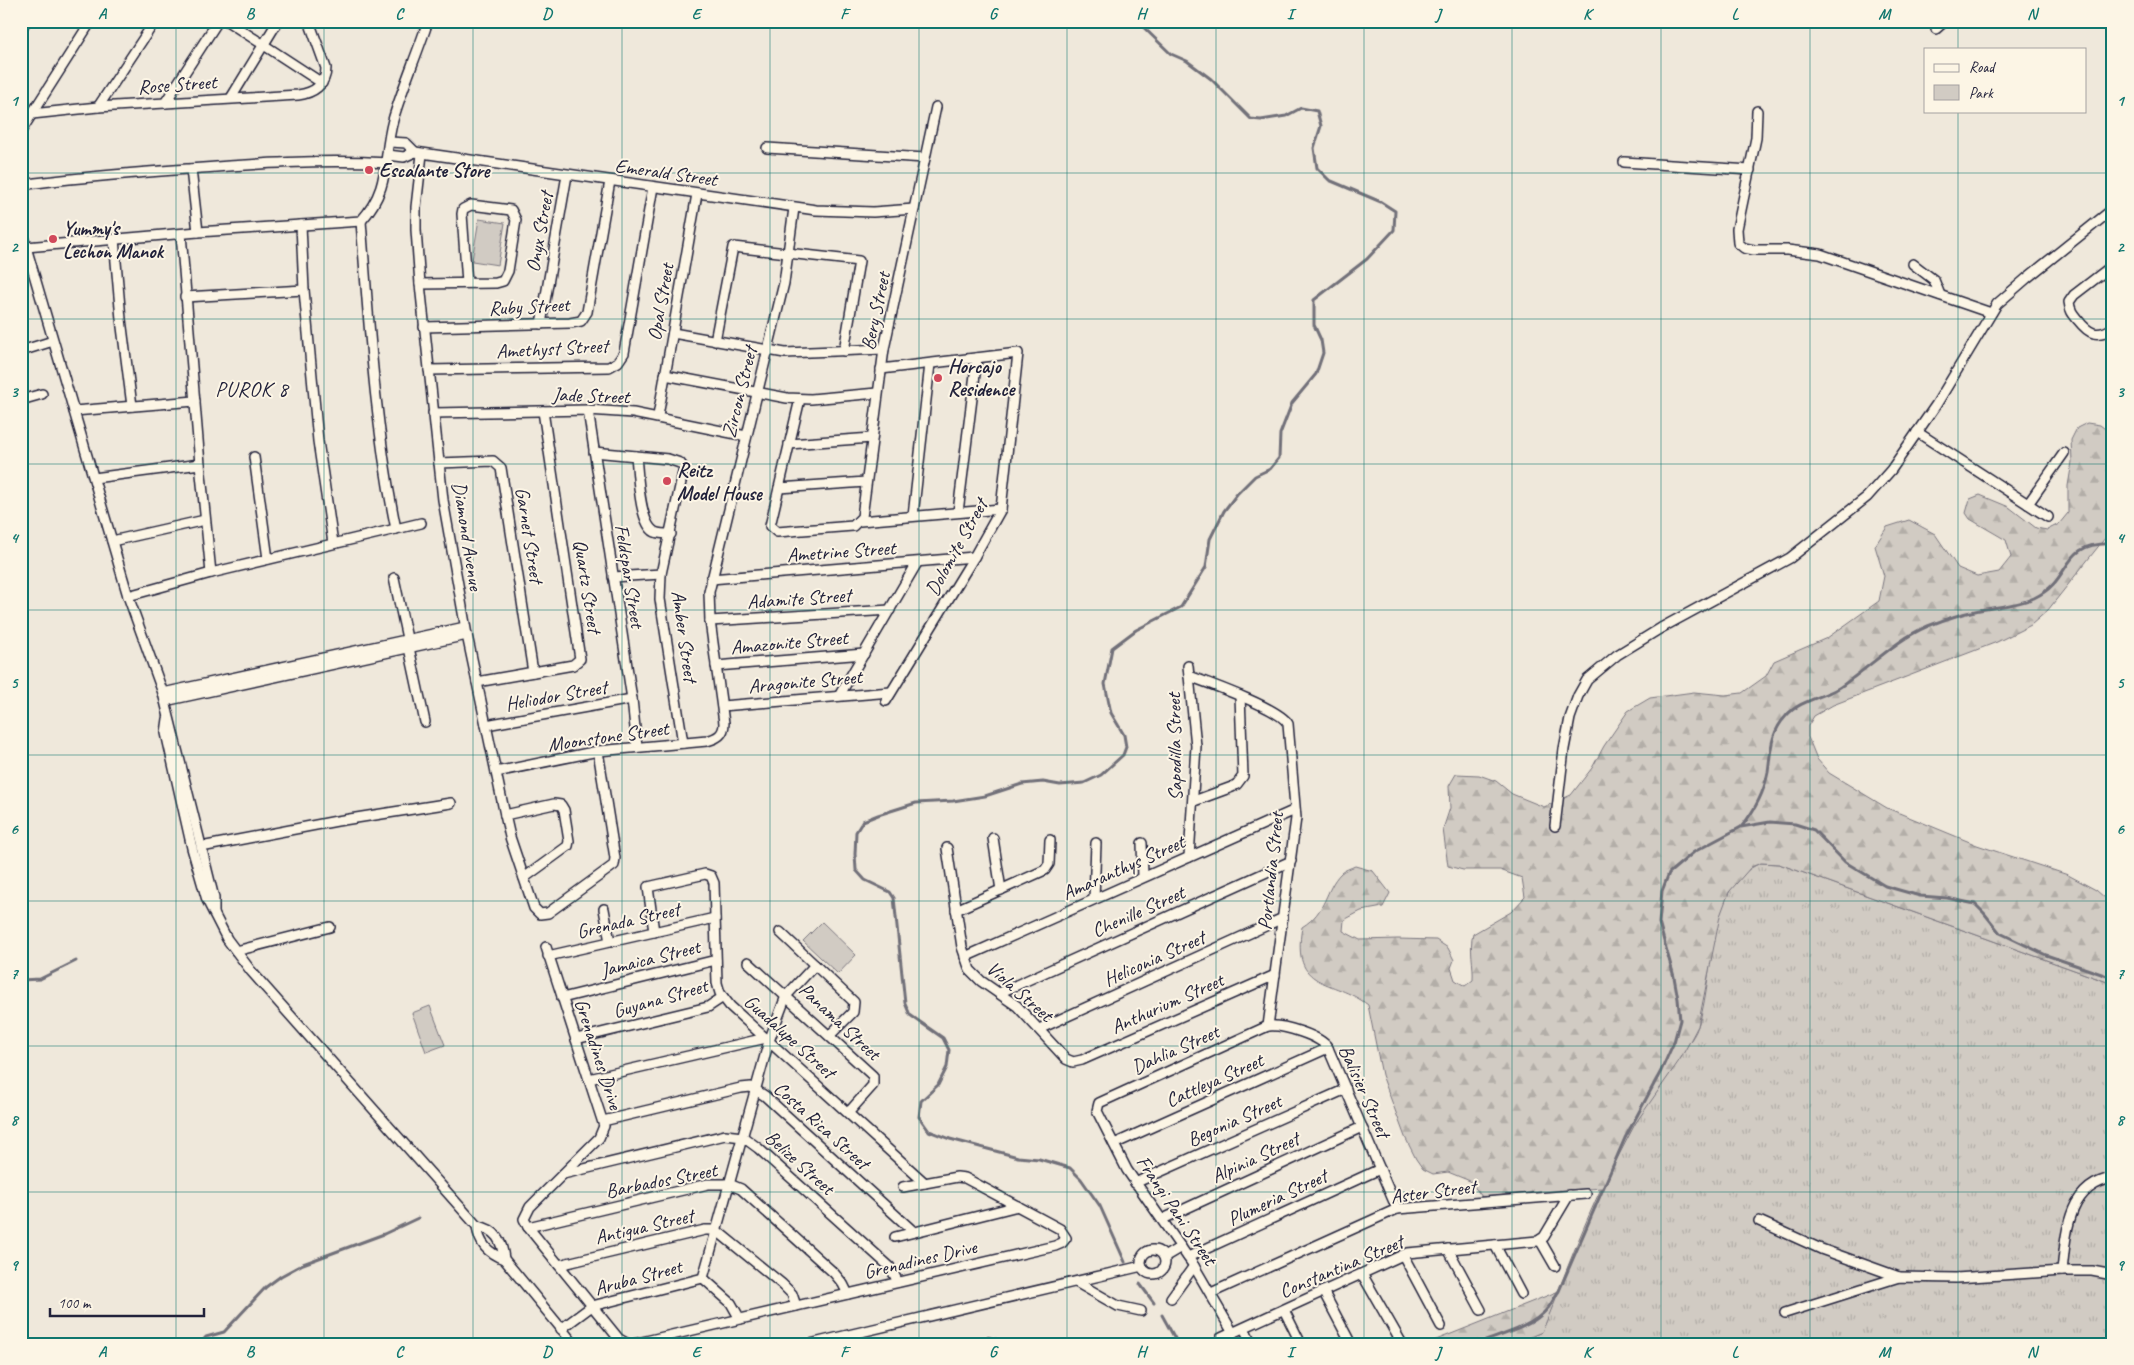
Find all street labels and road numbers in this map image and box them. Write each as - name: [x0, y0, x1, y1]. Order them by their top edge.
- street label: Rose Street: [137, 69, 220, 100]
- street label: Emerald Street: [613, 153, 721, 192]
- street label: Onyx Street: [520, 187, 559, 274]
- street label: Opal Street: [641, 259, 680, 343]
- street label: Bery Street: [855, 268, 896, 352]
- street label: Ruby Street: [488, 292, 572, 321]
- street label: Amethyst Street: [495, 333, 612, 364]
- street label: Zircon Street: [716, 341, 764, 440]
- street label: Jade Street: [551, 382, 632, 409]
- street label: Diamond Avenue: [447, 480, 489, 594]
- street label: Garnet Street: [510, 486, 550, 588]
- street label: Dolomite Street: [920, 492, 995, 600]
- street label: Feldspar Street: [609, 523, 650, 632]
- street label: Ametrine Street: [786, 535, 899, 568]
- street label: Quartz Street: [568, 538, 608, 638]
- street label: Adamite Street: [746, 582, 855, 615]
- street label: Amber Street: [666, 589, 704, 687]
- street label: Amazonite Street: [730, 625, 851, 660]
- street label: Aragonite Street: [747, 664, 865, 699]
- street label: Heliodor Street: [503, 674, 612, 717]
- street label: Sapodilla Street: [1161, 690, 1188, 801]
- street label: Moonstone Street: [546, 715, 672, 757]
- street label: Portlandia Street: [1252, 809, 1289, 931]
- street label: Amaranthys Street: [1058, 828, 1191, 906]
- street label: Chenille Street: [1088, 879, 1191, 943]
- street label: Grenada Street: [574, 896, 685, 944]
- street label: Heliconia Street: [1100, 924, 1212, 992]
- street label: Jamaica Street: [597, 934, 705, 983]
- street label: Viola Street: [981, 956, 1060, 1029]
- street label: Anthurium Street: [1107, 967, 1230, 1039]
- street label: Guyana Street: [610, 972, 713, 1024]
- street label: Panama Street: [794, 977, 887, 1067]
- street label: Guadalupe Street: [739, 989, 843, 1086]
- street label: Grenadines Drive: [569, 996, 629, 1114]
- street label: Dahlia Street: [1128, 1018, 1225, 1080]
- street label: Balisier Street: [1333, 1041, 1397, 1145]
- street label: Cattleya Street: [1161, 1047, 1269, 1113]
- street label: Costa Rica Street: [769, 1076, 877, 1177]
- street label: Begonia Street: [1183, 1088, 1287, 1152]
- street label: Belize Street: [760, 1125, 841, 1202]
- street label: Alpinia Street: [1207, 1125, 1306, 1189]
- street label: Frangi Pani Street: [1131, 1151, 1224, 1272]
- street label: Barbados Street: [603, 1157, 721, 1204]
- street label: Plumeria Street: [1223, 1162, 1334, 1231]
- street label: Aster Street: [1389, 1173, 1480, 1209]
- street label: Antigua Street: [592, 1202, 699, 1250]
- street label: Constantina Street: [1275, 1228, 1410, 1304]
- street label: Grenadines Drive: [861, 1234, 980, 1285]
- street label: Aruba Street: [592, 1253, 687, 1301]

